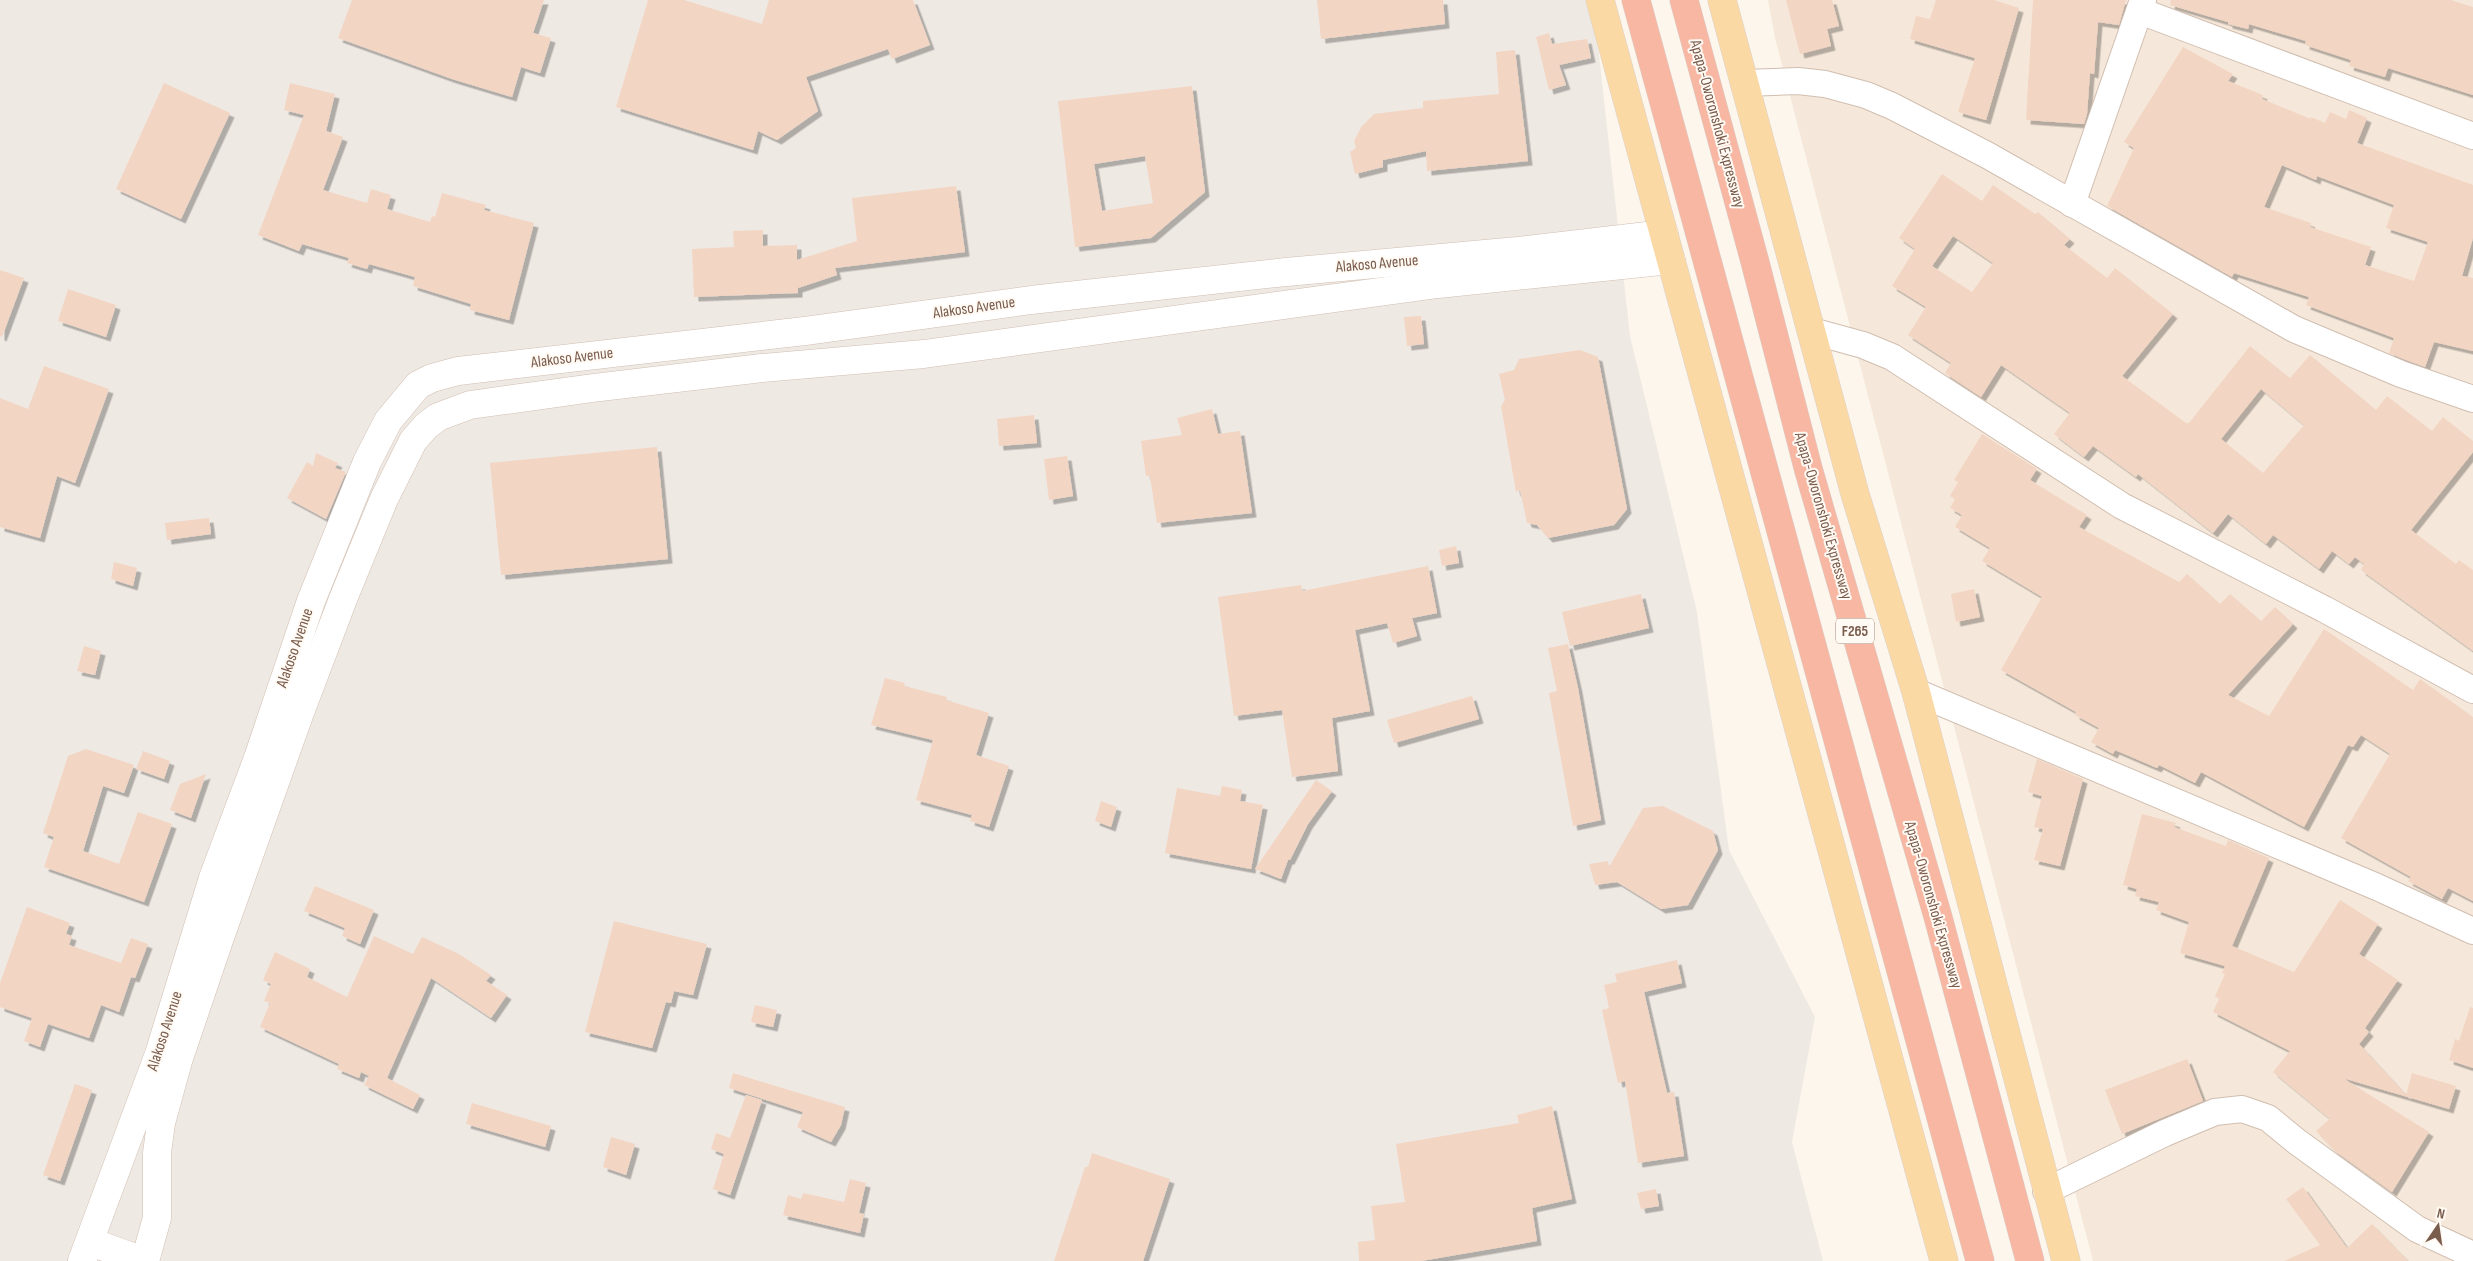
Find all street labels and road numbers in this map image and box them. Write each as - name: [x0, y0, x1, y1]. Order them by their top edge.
- street label: Apapa-Oworonshoki Expressway: [1685, 37, 1749, 210]
- street label: Alakoso Avenue: [1334, 251, 1419, 277]
- street label: Alakoso Avenue: [931, 293, 1016, 323]
- street label: Alakoso Avenue: [529, 344, 614, 373]
- street label: Apapa-Oworonshoki Expressway: [1790, 429, 1856, 602]
- street label: Alakoso Avenue: [272, 606, 317, 691]
- road number: F265: [1836, 618, 1874, 644]
- street label: Apapa-Oworonshoki Expressway: [1900, 818, 1966, 991]
- street label: Alakoso Avenue: [143, 989, 187, 1074]

